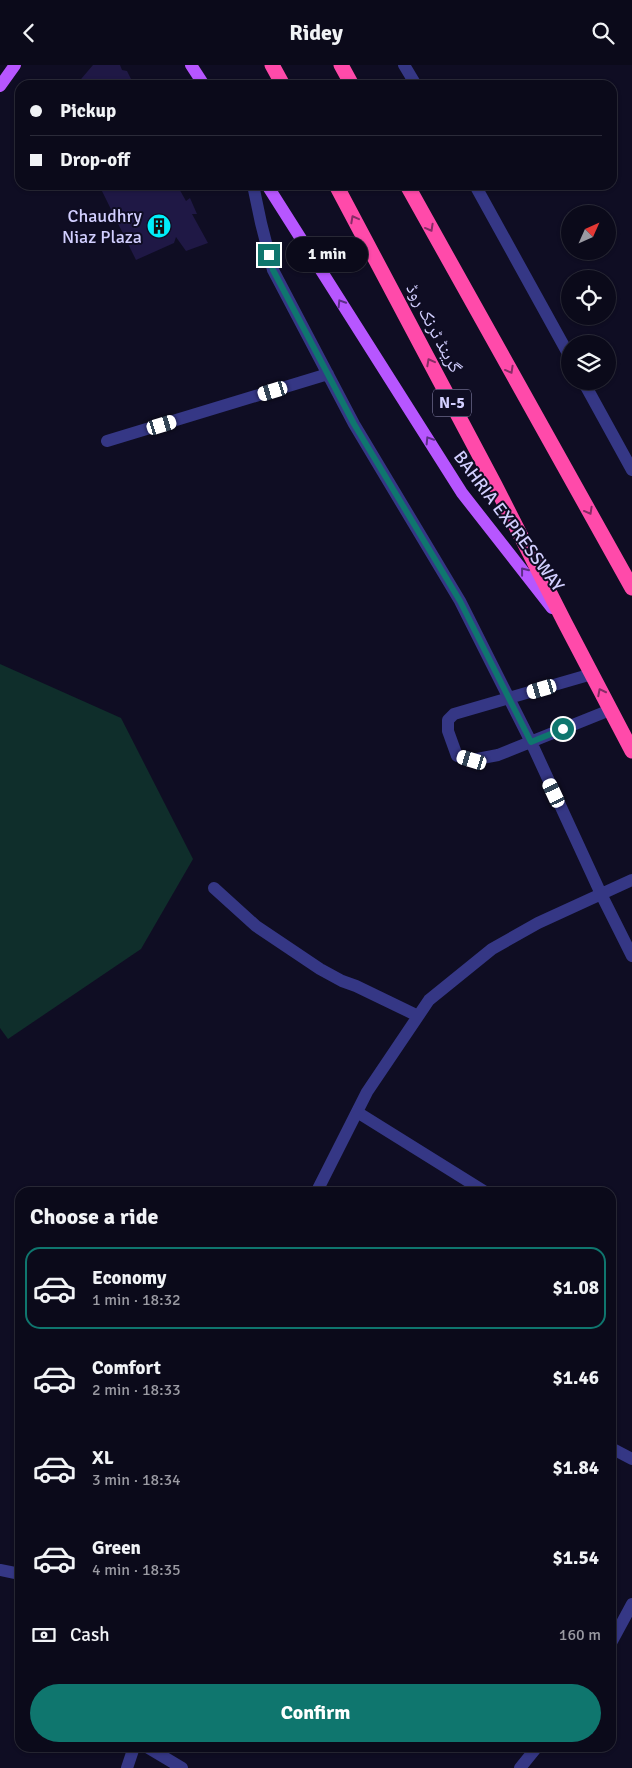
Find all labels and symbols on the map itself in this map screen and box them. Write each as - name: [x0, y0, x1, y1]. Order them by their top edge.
- place label: Chaudhry Niaz Plaza: [62, 205, 143, 248]
- north arrow: [561, 205, 616, 260]
- building icon: Chaudhry Niaz Plaza: [146, 213, 172, 239]
- one-way arrow: [350, 215, 360, 224]
- one-way arrow: [424, 222, 434, 231]
- callout: 1 min: [286, 237, 369, 273]
- route end: [258, 244, 280, 266]
- street label: گرینڈ ٹرنک روڈ: [401, 280, 467, 377]
- one-way arrow: [338, 299, 348, 308]
- one-way arrow: [426, 359, 436, 368]
- one-way arrow: [503, 364, 513, 373]
- car: [256, 379, 289, 403]
- road number: N-5: [433, 389, 471, 417]
- car: [145, 413, 178, 437]
- one-way arrow: [425, 436, 435, 445]
- street label: BAHRIA EXPRESSWAY: [449, 446, 569, 596]
- one-way arrow: [583, 506, 593, 515]
- one-way arrow: [521, 568, 529, 577]
- car: [525, 678, 558, 700]
- one-way arrow: [597, 688, 607, 697]
- route start: [552, 718, 574, 740]
- car: [455, 748, 488, 772]
- car: [540, 776, 567, 810]

